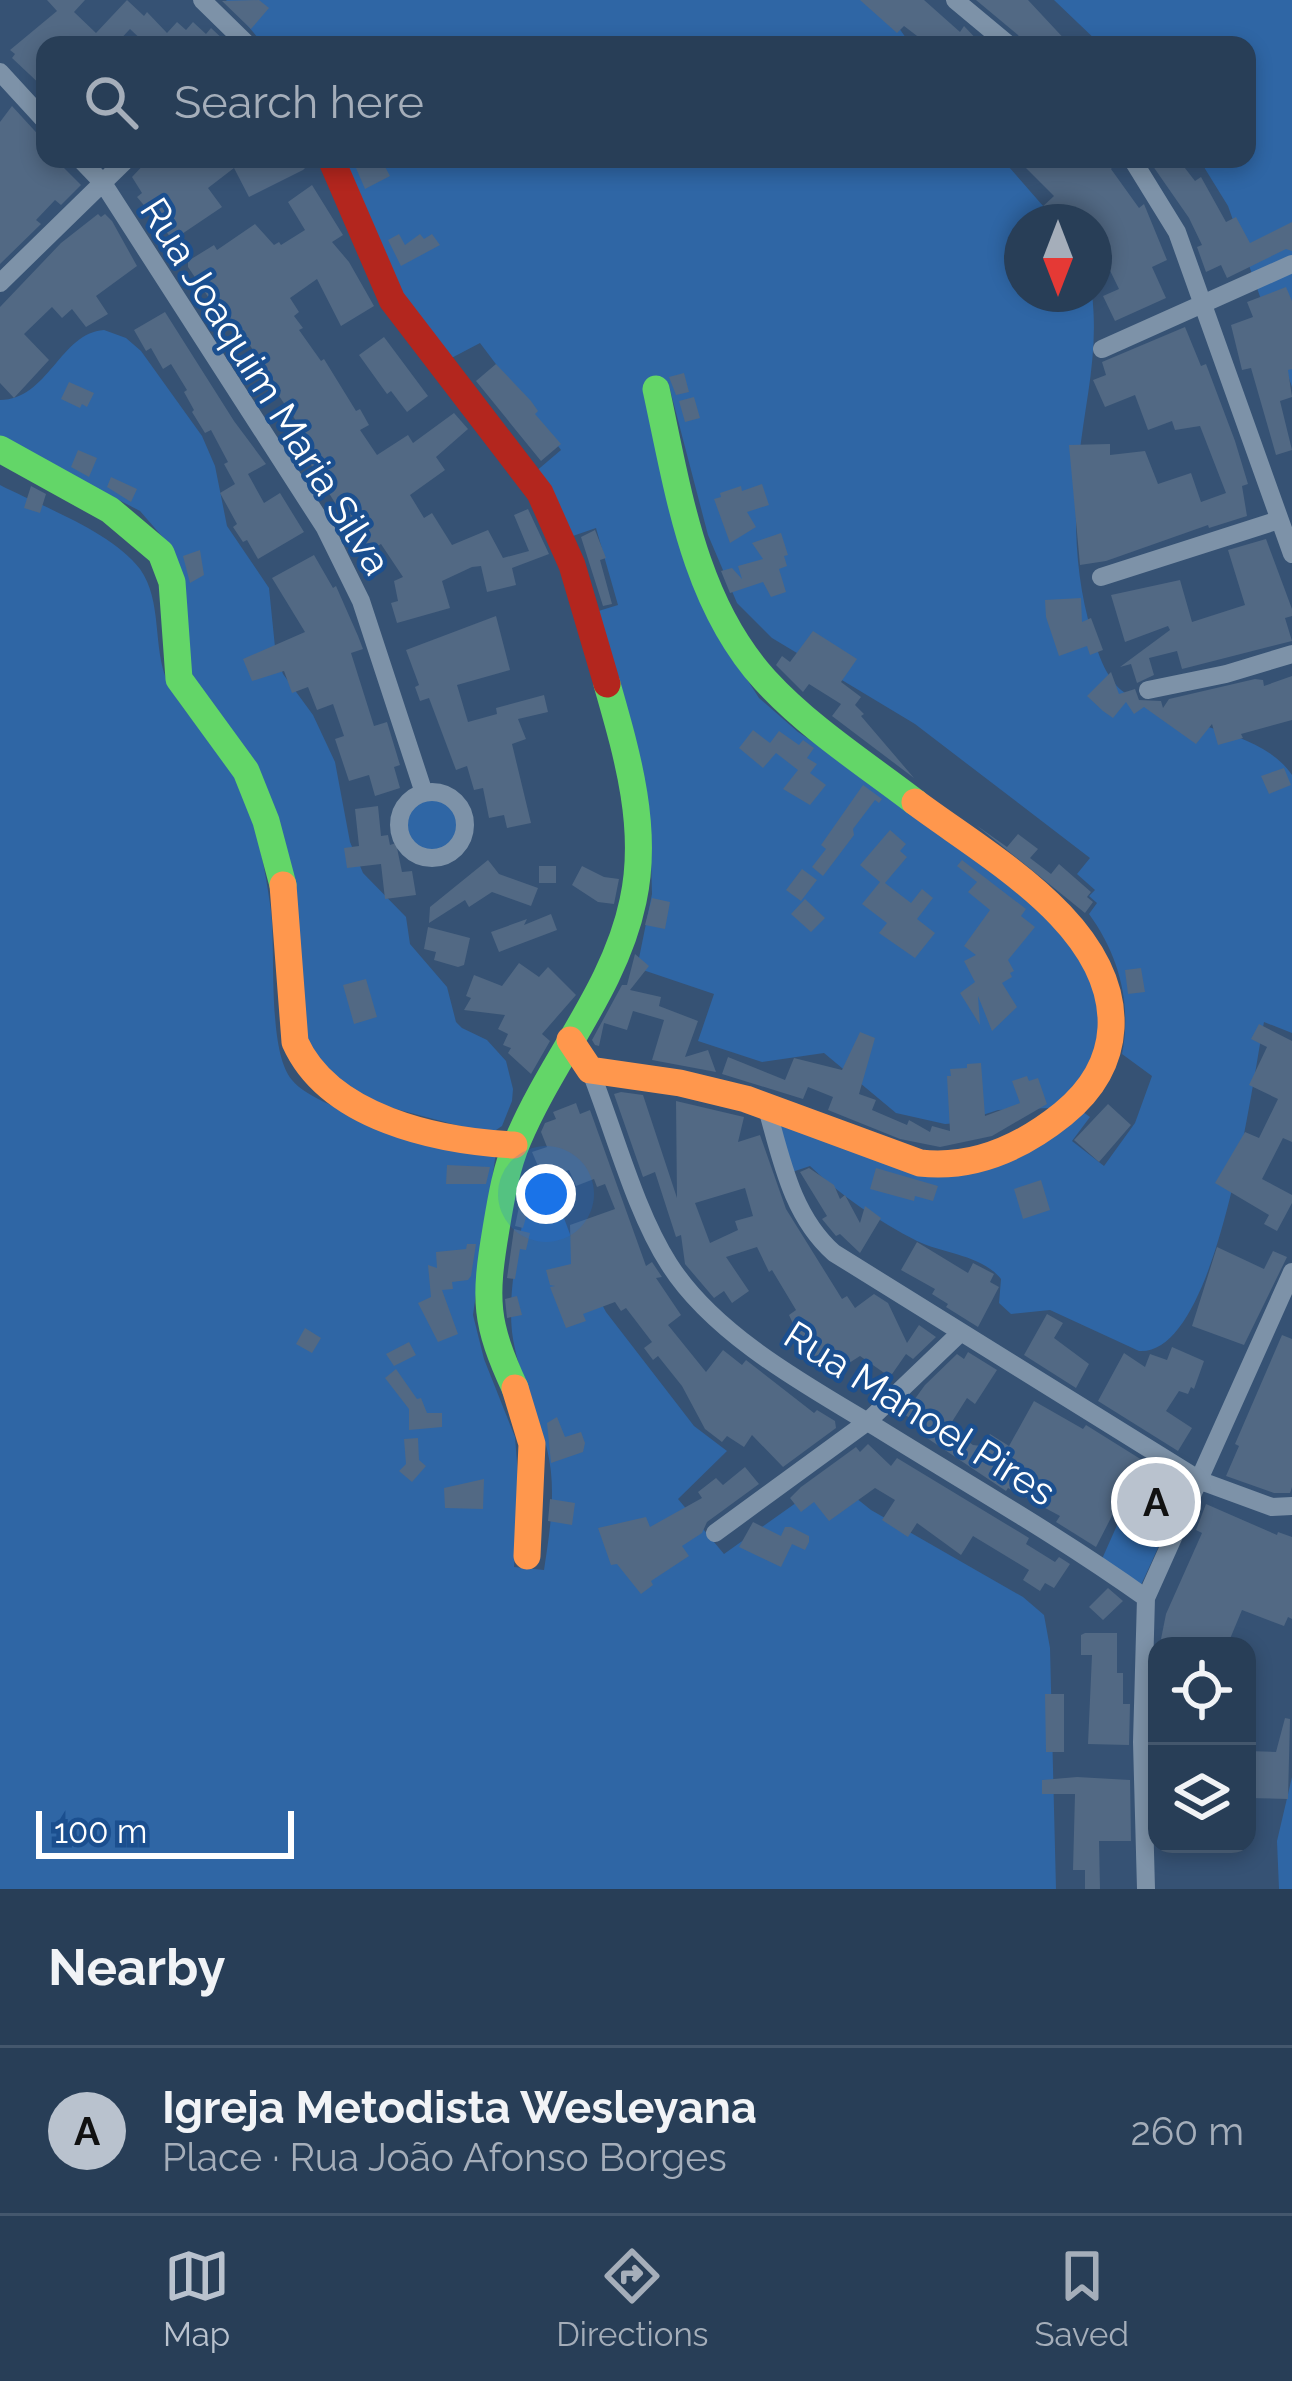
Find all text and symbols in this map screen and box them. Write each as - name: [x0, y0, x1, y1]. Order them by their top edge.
- search box: [36, 36, 1256, 168]
- icon: search: [78, 69, 144, 135]
- text: Search here: [174, 76, 424, 129]
- street label: Rua Joaquim Maria Silva: [131, 189, 401, 583]
- north arrow: [1004, 204, 1112, 312]
- your location: [516, 1164, 576, 1224]
- street label: Rua Manoel Pires: [776, 1311, 1064, 1515]
- pin: A: [1117, 1457, 1195, 1547]
- map controls: [1148, 1637, 1256, 1853]
- button: locate: [1148, 1637, 1256, 1745]
- button: layers: [1148, 1745, 1256, 1853]
- scale bar: [36, 1805, 294, 1858]
- text: 100 m: [54, 1812, 147, 1851]
- text: Nearby: [48, 1937, 225, 1997]
- text: Igreja Metodista Wesleyana: [162, 2081, 757, 2134]
- text: A: [74, 2108, 100, 2154]
- text: 260 m: [1131, 2108, 1244, 2154]
- text: Place · Rua João Afonso Borges: [162, 2134, 727, 2180]
- tab: Map: [163, 2243, 230, 2354]
- tab: Directions: [556, 2243, 709, 2354]
- tab: Saved: [1035, 2243, 1129, 2354]

